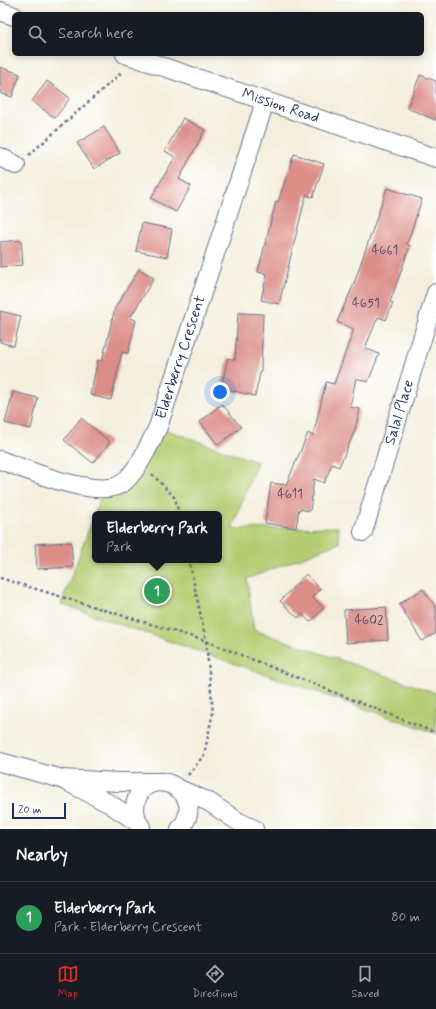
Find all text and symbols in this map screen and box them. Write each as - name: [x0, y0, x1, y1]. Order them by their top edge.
- search box: [12, 12, 424, 56]
- icon: search: [26, 23, 48, 45]
- text: Search here: [58, 24, 134, 44]
- street label: Mission Road: [239, 84, 322, 128]
- house number: 4661: [372, 242, 398, 259]
- street label: Elderberry Crescent: [151, 293, 211, 422]
- house number: 4651: [352, 295, 380, 312]
- street label: Salal Place: [380, 377, 419, 448]
- your location: [210, 382, 230, 402]
- house number: 4611: [277, 486, 303, 503]
- popup: [92, 511, 222, 563]
- text: Elderberry Park: [106, 519, 208, 539]
- text: Park: [106, 539, 132, 556]
- pin: 1: [144, 576, 170, 606]
- house number: 4602: [355, 612, 384, 629]
- scale bar: [12, 801, 66, 820]
- text: 20 m: [18, 803, 41, 817]
- text: Nearby: [16, 844, 68, 866]
- text: Elderberry Park: [54, 899, 156, 919]
- text: 1: [26, 909, 32, 926]
- text: 80 m: [391, 909, 420, 926]
- text: Park · Elderberry Crescent: [54, 919, 202, 936]
- tab: Map: [57, 963, 79, 1001]
- tab: Directions: [192, 963, 238, 1001]
- tab: Saved: [351, 963, 379, 1001]

